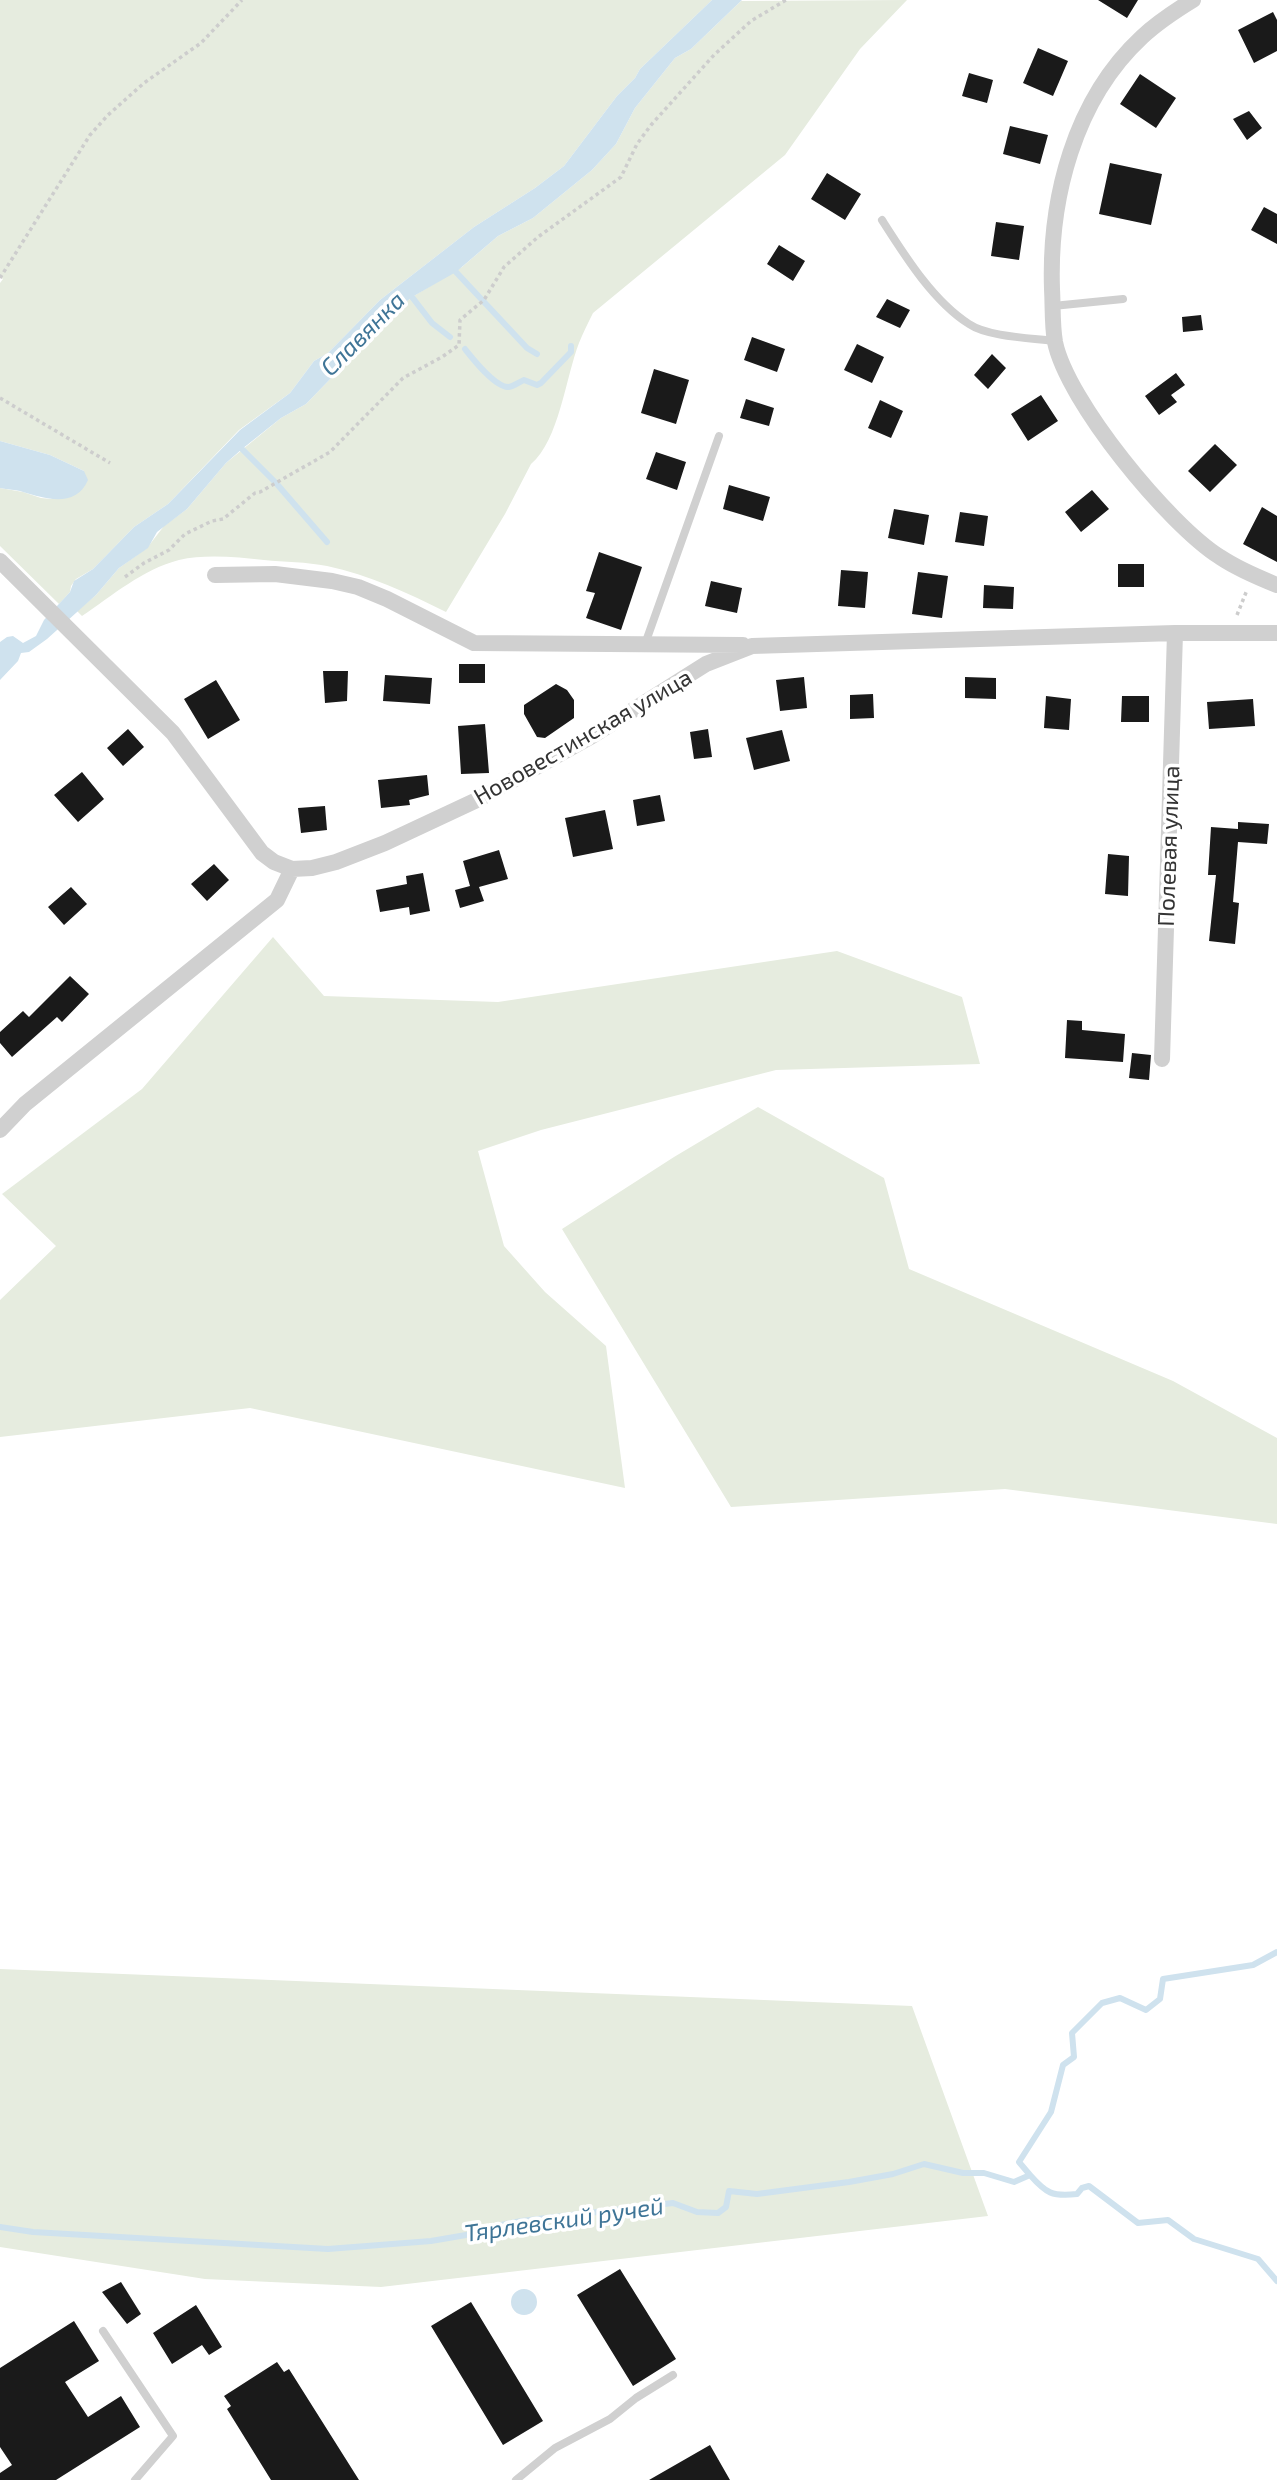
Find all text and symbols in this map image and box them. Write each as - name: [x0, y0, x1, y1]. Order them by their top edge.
- water label: Славянка: [315, 286, 411, 382]
- street label: Нововестинская улица: [469, 663, 697, 811]
- street label: Полевая улица: [1152, 765, 1186, 927]
- water label: Тярлевский ручей: [463, 2192, 665, 2248]

